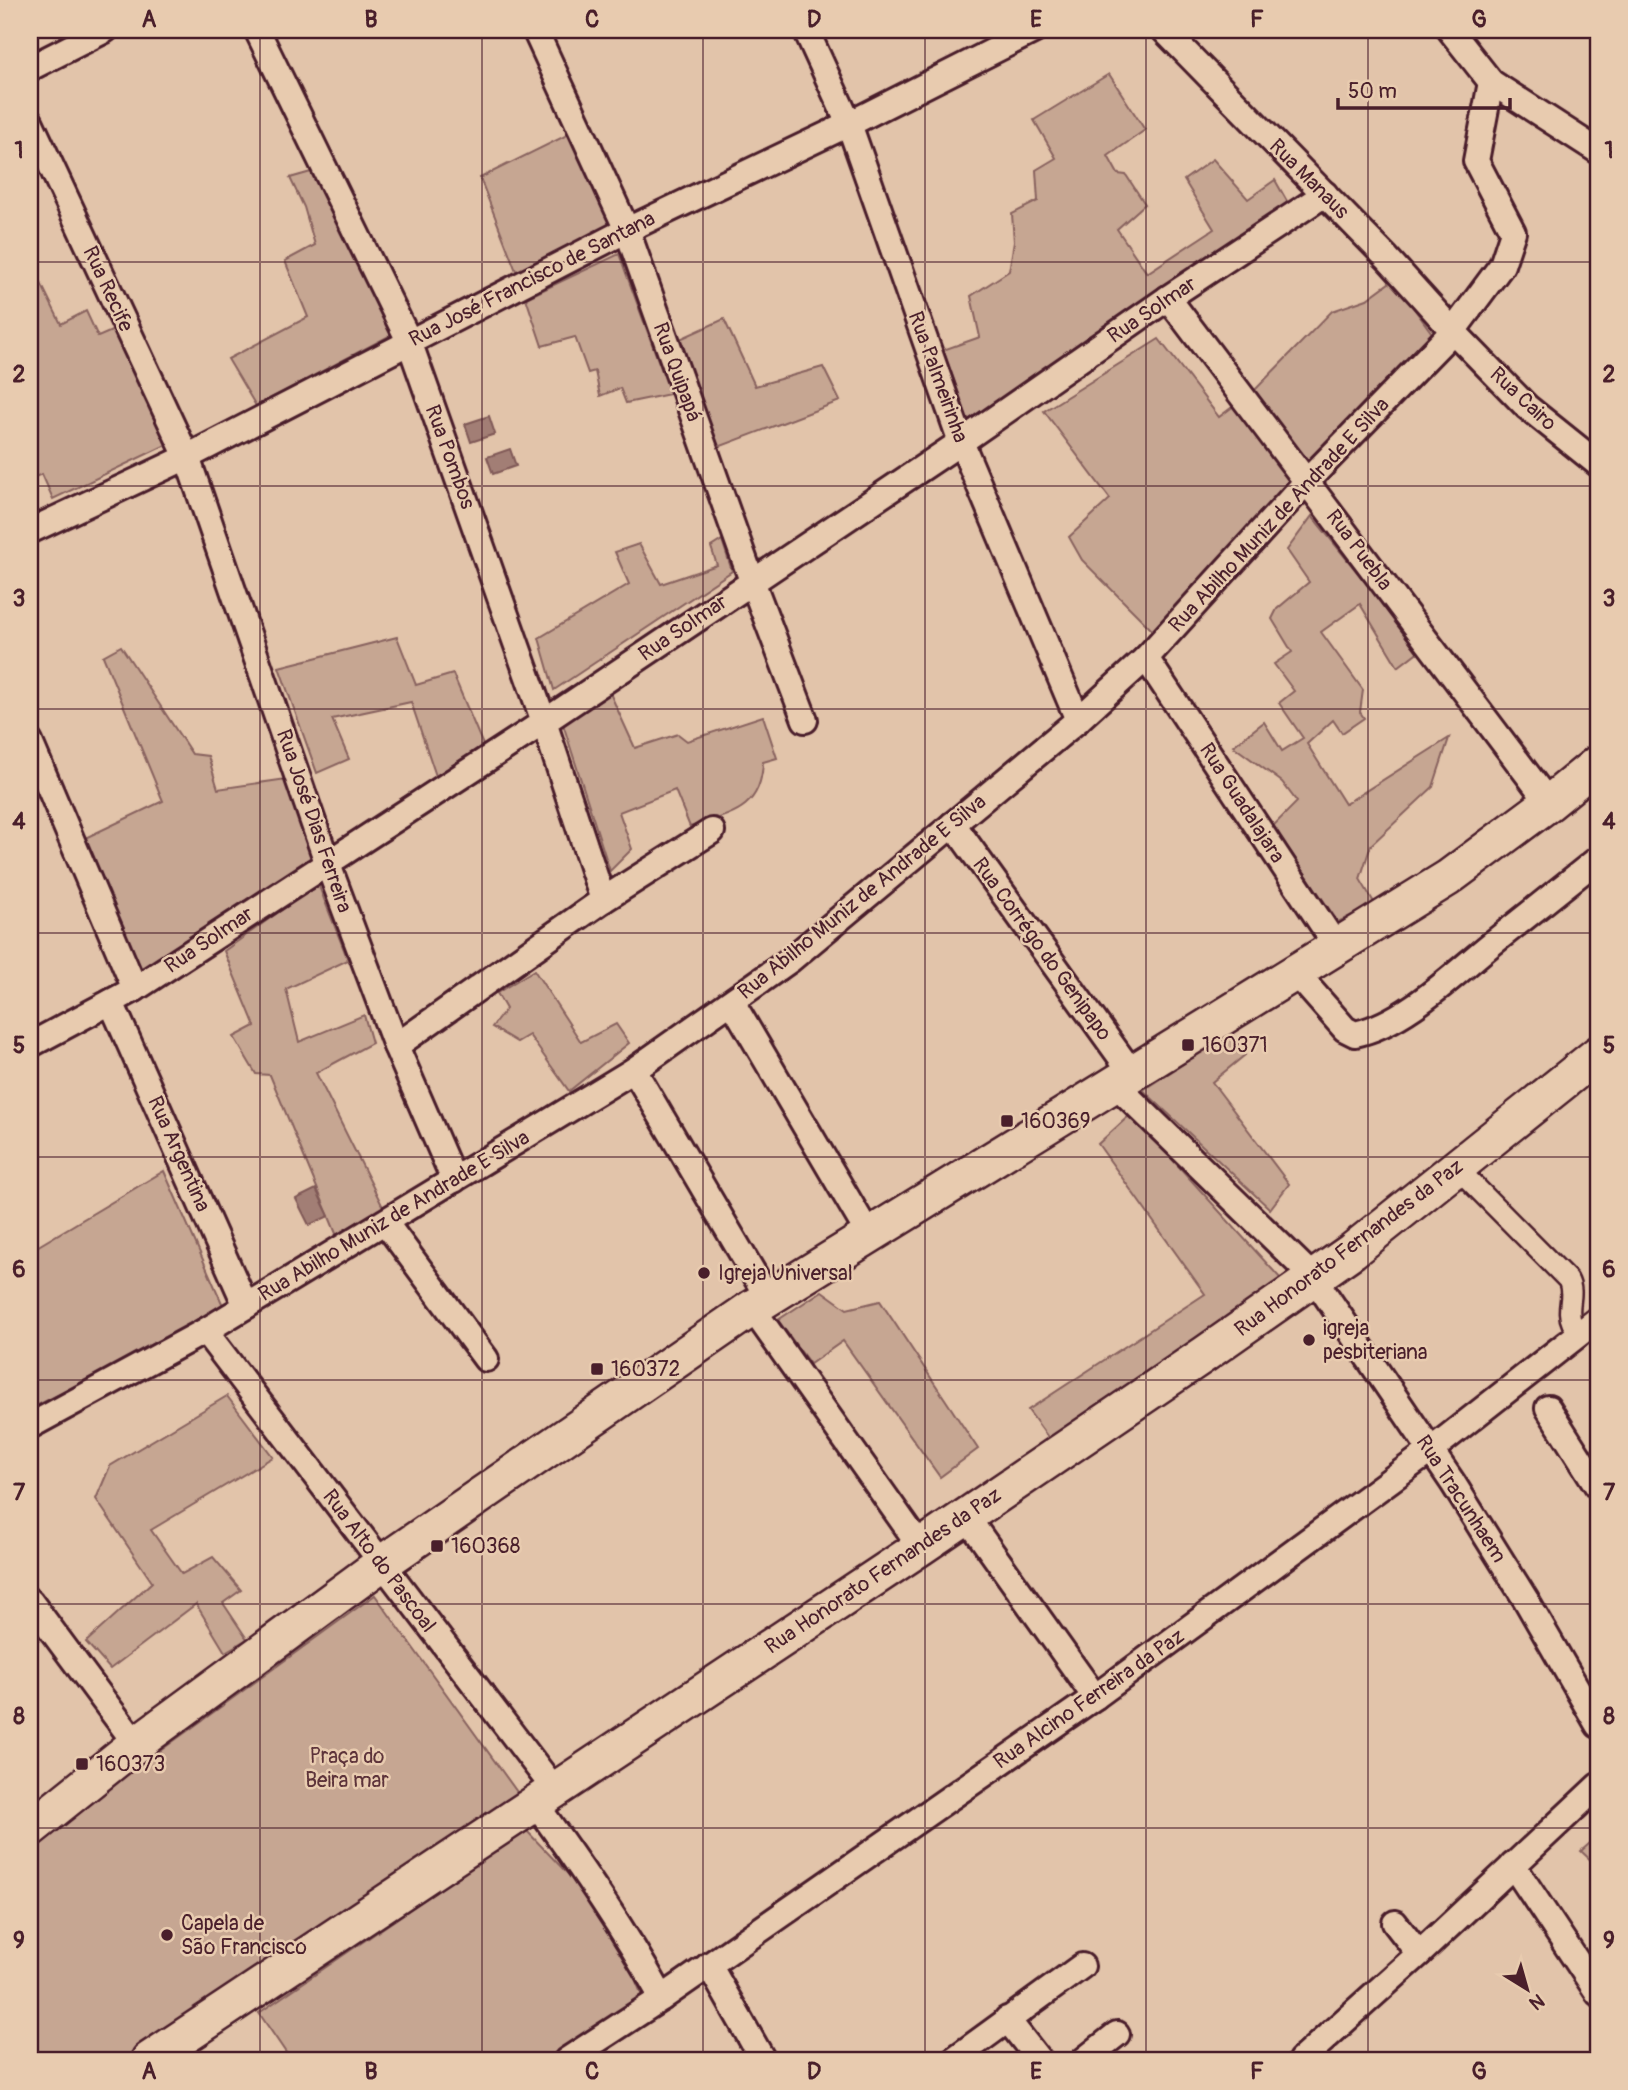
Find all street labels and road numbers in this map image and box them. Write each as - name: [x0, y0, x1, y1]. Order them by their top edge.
- street label: Rua Manaus: [1263, 133, 1355, 225]
- street label: Rua José Francisco de Santana: [404, 205, 660, 353]
- street label: Rua Recife: [76, 242, 140, 337]
- street label: Rua Solmar: [1102, 270, 1202, 350]
- street label: Rua Palmeirinha: [902, 308, 974, 446]
- street label: Rua Quipapá: [647, 319, 707, 425]
- street label: Rua Cairo: [1484, 361, 1562, 437]
- street label: Rua Abilho Muniz de Andrade E Silva: [1163, 392, 1395, 638]
- street label: Rua Pombos: [419, 401, 482, 513]
- street label: Rua Puebla: [1320, 504, 1398, 596]
- street label: Rua Solmar: [633, 588, 733, 668]
- street label: Rua José Dias Ferreira: [270, 726, 358, 916]
- street label: Rua Guadalajara: [1193, 738, 1291, 868]
- street label: Rua Abilho Muniz de Andrade E Silva: [732, 788, 992, 1006]
- street label: Rua Corrégo do Genipapo: [966, 852, 1118, 1046]
- street label: Rua Solmar: [159, 900, 259, 980]
- street label: Rua Argentina: [141, 1092, 217, 1216]
- street label: Rua Abilho Muniz de Andrade E Silva: [253, 1124, 535, 1308]
- street label: Rua Honorato Fernandes da Paz: [1229, 1153, 1469, 1343]
- street label: Rua Tracunhaem: [1410, 1430, 1512, 1568]
- street label: Rua Honorato Fernandes da Paz: [760, 1482, 1006, 1660]
- street label: Rua Alto do Pascoal: [316, 1484, 442, 1638]
- street label: Rua Alcino Ferreira da Paz: [988, 1623, 1190, 1775]

